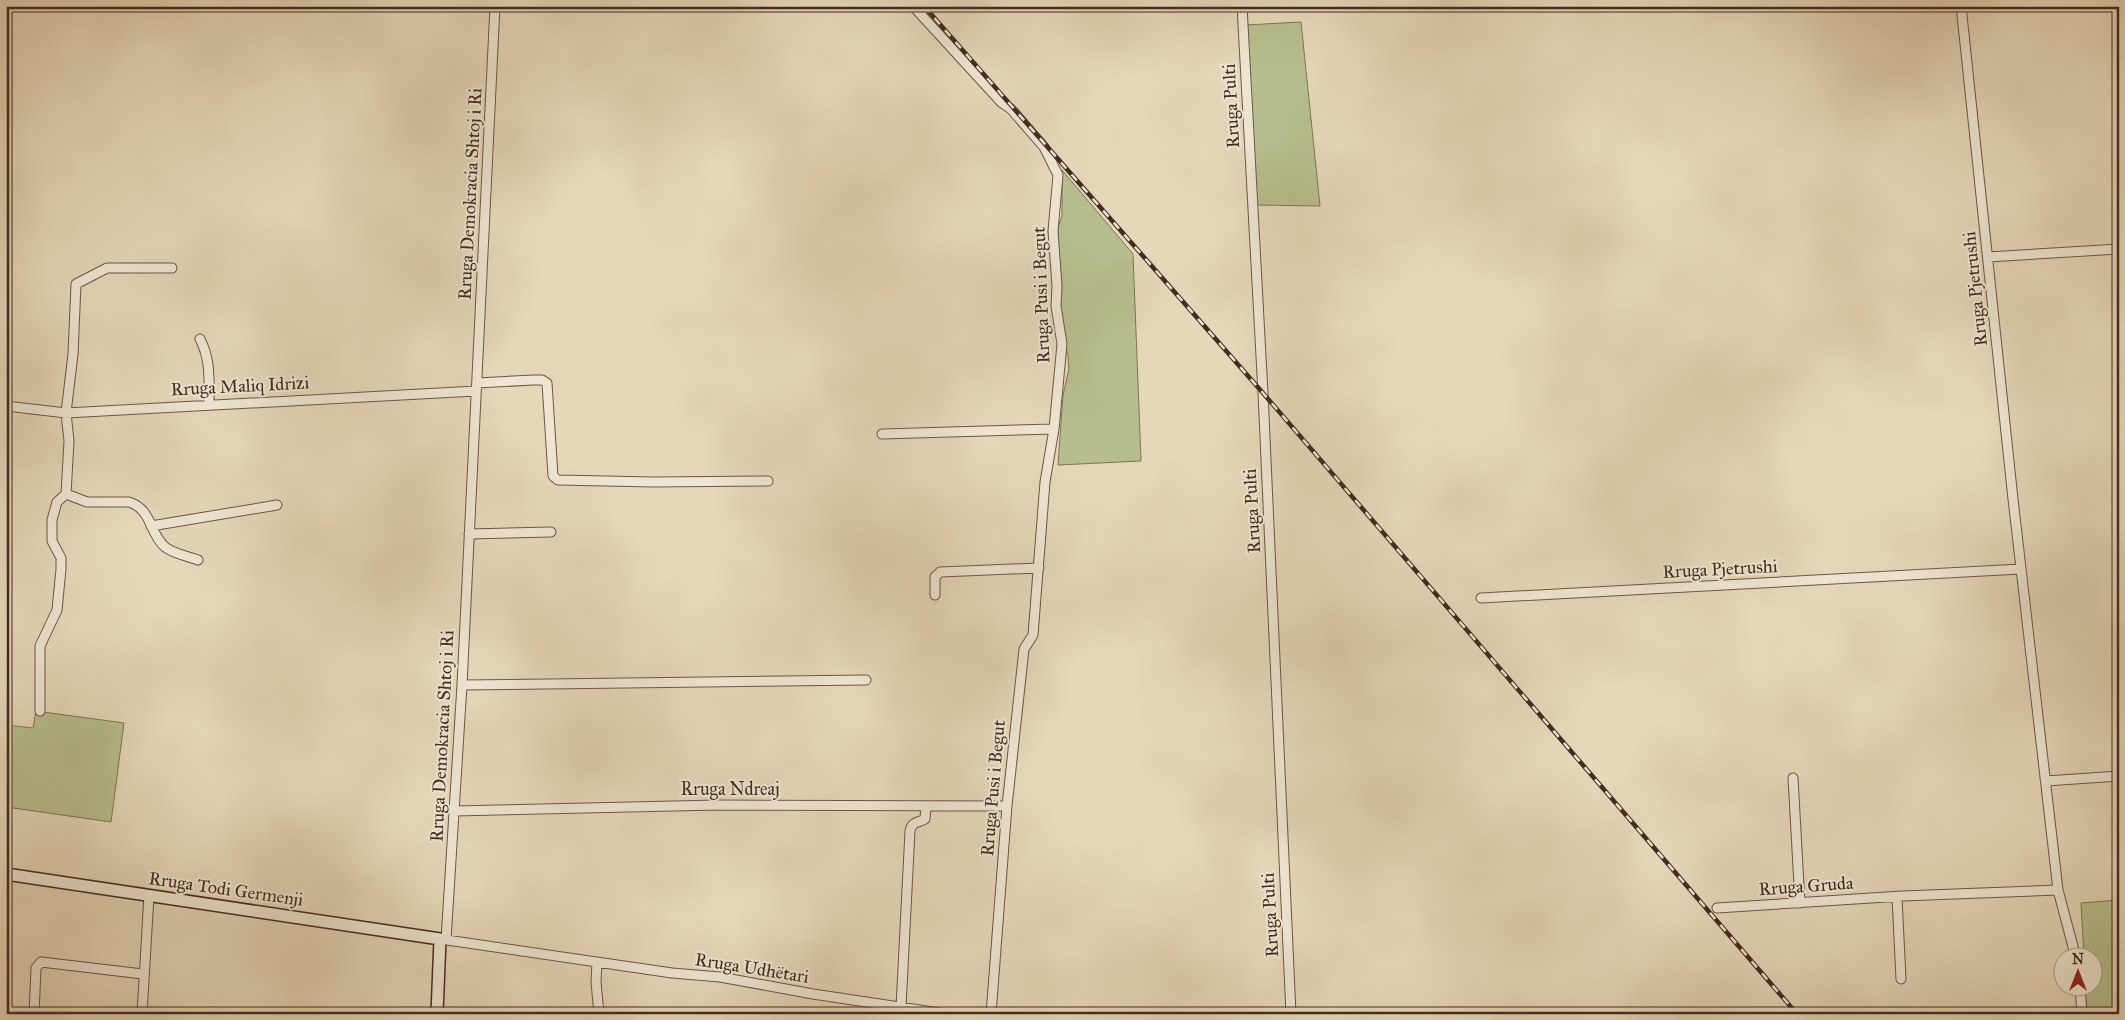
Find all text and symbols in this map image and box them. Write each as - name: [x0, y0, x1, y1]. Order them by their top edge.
- street label: Rruga Pulti: [1218, 63, 1245, 149]
- street label: Rruga Demokracia Shtoj i Ri: [453, 87, 488, 301]
- street label: Rruga Pusi i Begut: [1028, 225, 1055, 364]
- street label: Rruga Pjetrushi: [1958, 230, 1993, 348]
- street label: Rruga Maliq Idrizi: [170, 371, 310, 402]
- street label: Rruga Pulti: [1239, 468, 1266, 554]
- street label: Rruga Pjetrushi: [1662, 555, 1778, 584]
- street label: Rruga Demokracia Shtoj i Ri: [425, 629, 460, 843]
- street label: Rruga Pusi i Begut: [976, 718, 1011, 857]
- street label: Rruga Ndreaj: [680, 778, 780, 801]
- street label: Rruga Todi Germenji: [147, 867, 305, 912]
- street label: Rruga Pulti: [1257, 872, 1284, 958]
- street label: Rruga Gruda: [1758, 872, 1855, 901]
- street label: Rruga Udhëtari: [693, 948, 811, 989]
- north arrow: [2052, 948, 2102, 998]
- text: N: [2072, 951, 2084, 968]

